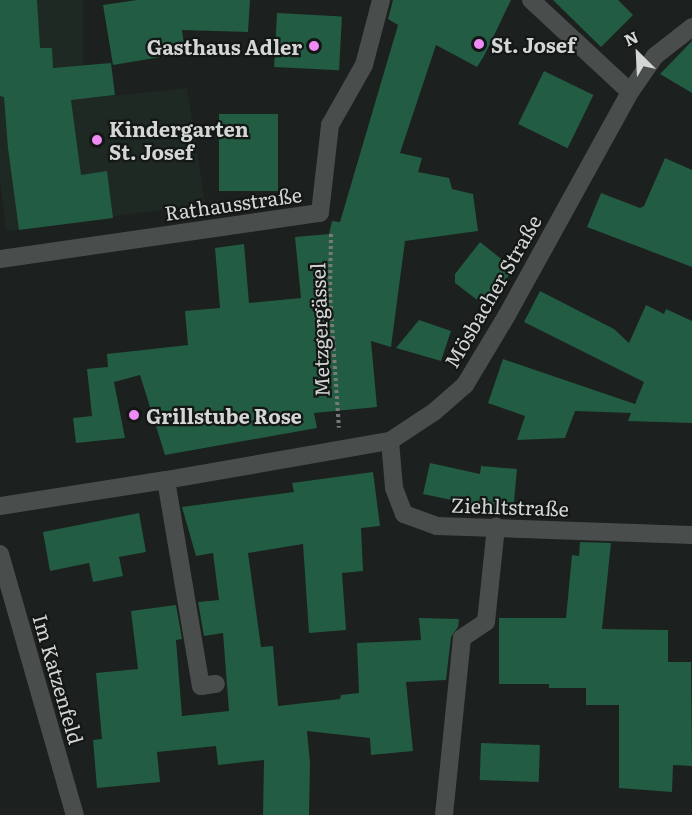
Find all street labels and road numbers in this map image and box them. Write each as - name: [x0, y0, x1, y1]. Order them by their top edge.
- street label: Rathausstraße: [163, 181, 303, 225]
- street label: Mösbacher Straße: [438, 210, 546, 372]
- street label: Metzgergässel: [305, 262, 333, 398]
- street label: Ziehltstraße: [451, 492, 569, 520]
- street label: Im Katzenfeld: [29, 611, 89, 747]

